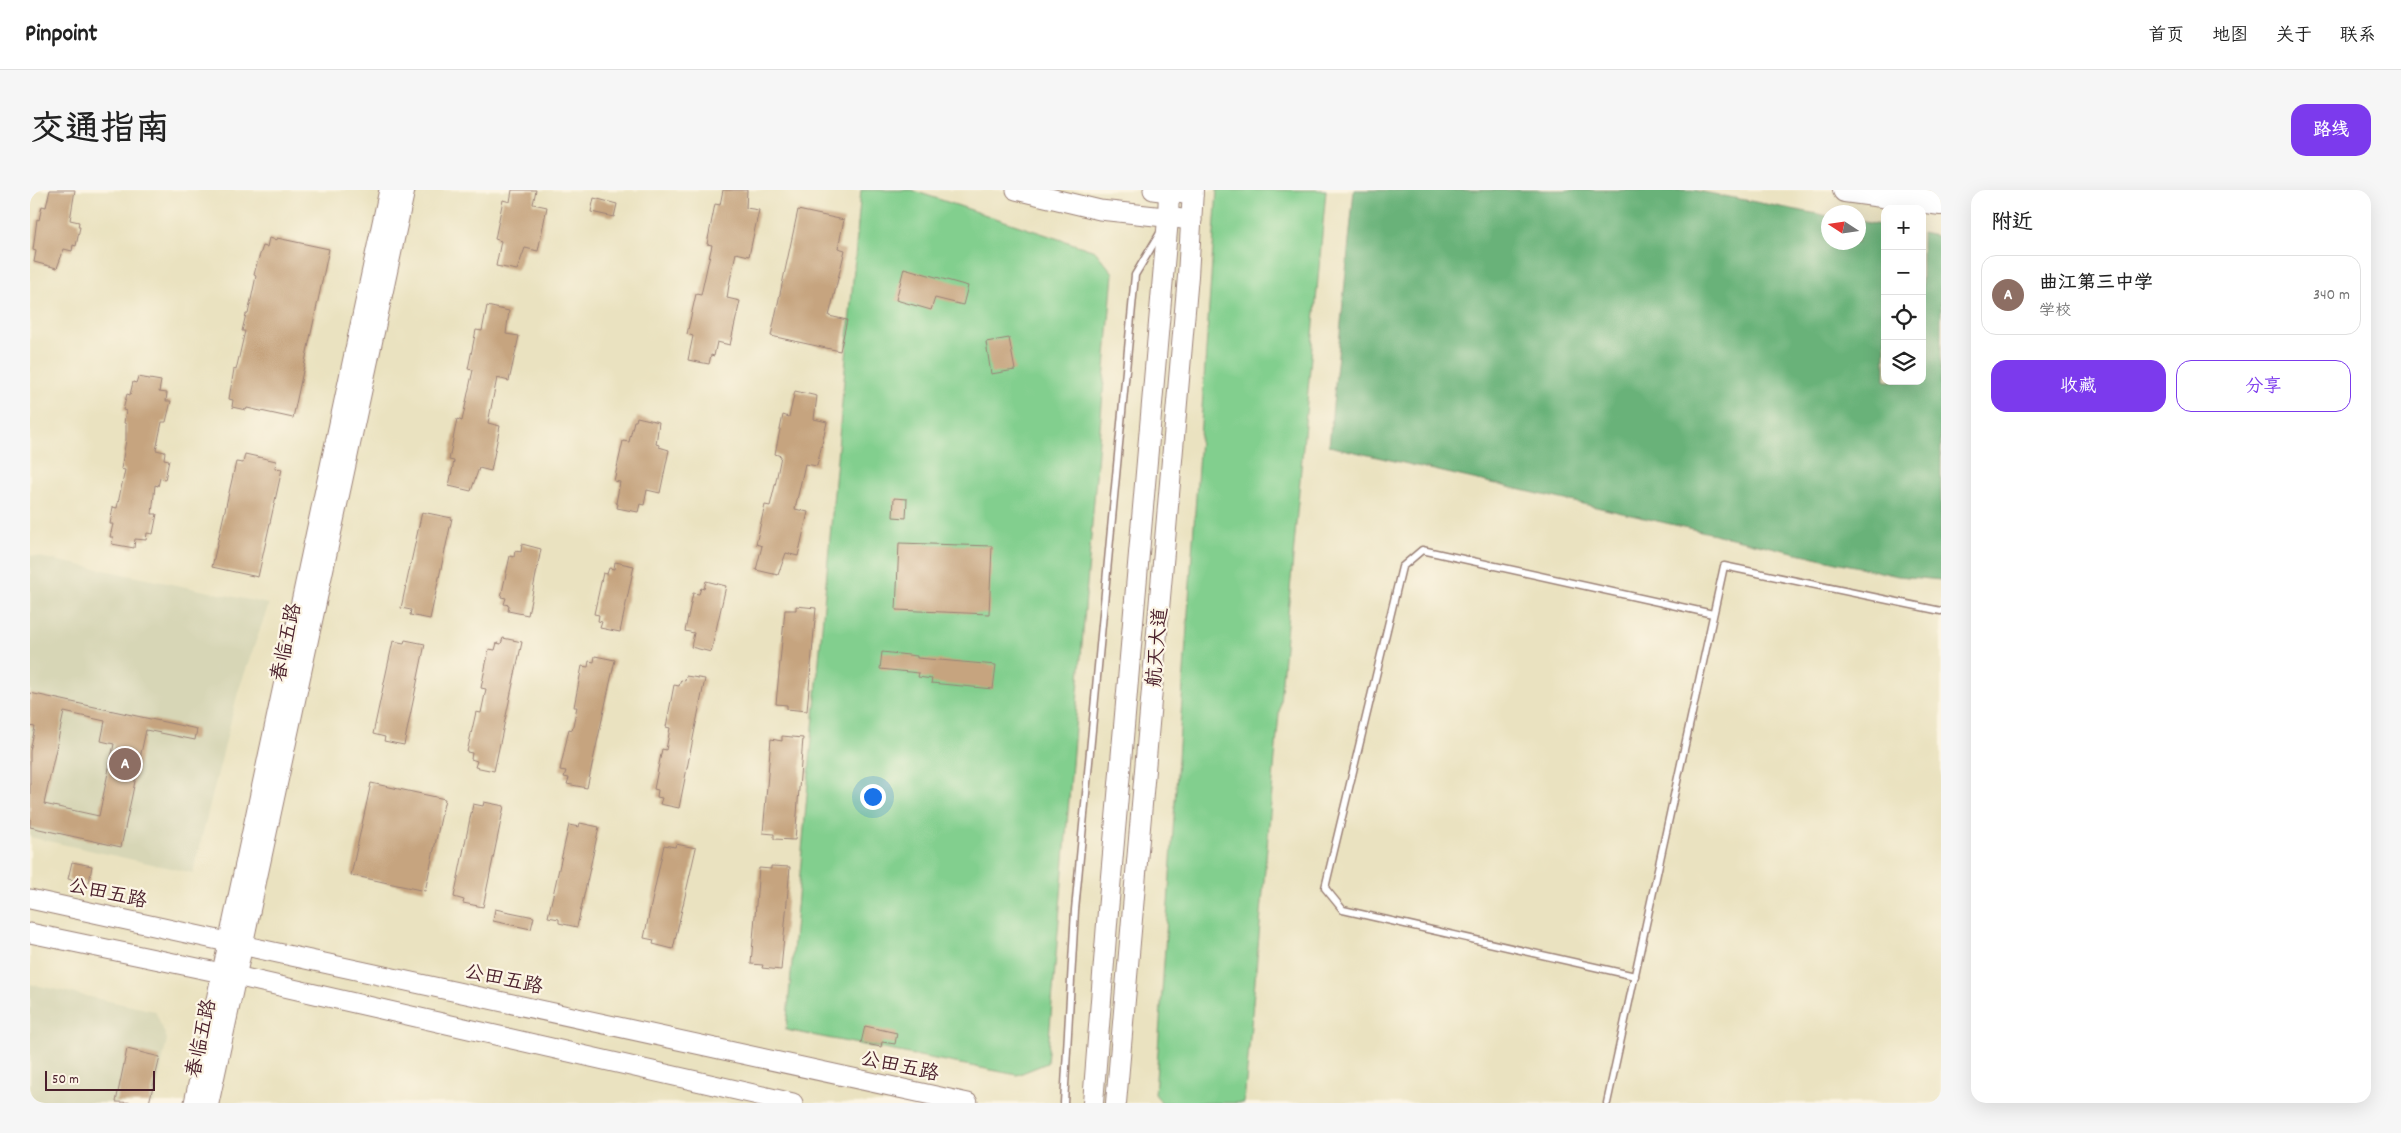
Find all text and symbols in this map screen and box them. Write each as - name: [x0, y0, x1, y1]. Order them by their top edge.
- text: Pinpoint: [25, 18, 97, 52]
- text: 首页: [2148, 24, 2184, 49]
- text: 地图: [2212, 24, 2248, 49]
- text: 关于: [2276, 24, 2312, 49]
- text: 联系: [2340, 24, 2376, 49]
- button: 路线: [2291, 104, 2371, 156]
- text: 交通指南: [30, 107, 170, 157]
- north arrow: [1821, 205, 1866, 250]
- map controls: [1881, 205, 1926, 385]
- button: +: [1881, 205, 1926, 250]
- text: 附近: [1991, 209, 2033, 239]
- button: −: [1881, 250, 1926, 295]
- text: 曲江第三中学: [2039, 271, 2153, 298]
- text: A: [2004, 284, 2012, 307]
- text: 340 m: [2313, 284, 2350, 307]
- button: locate: [1881, 295, 1926, 340]
- text: 学校: [2039, 300, 2071, 323]
- button: layers: [1881, 340, 1926, 385]
- button: 收藏: [1991, 360, 2166, 412]
- button: 分享: [2176, 360, 2351, 412]
- street label: 春临五路: [266, 600, 310, 685]
- street label: 航天大道: [1142, 606, 1176, 688]
- pin: A: [109, 745, 141, 783]
- your location: [860, 784, 886, 810]
- street label: 公田五路: [65, 873, 150, 917]
- street label: 公田五路: [461, 959, 546, 1003]
- street label: 春临五路: [181, 996, 225, 1081]
- street label: 公田五路: [857, 1046, 942, 1090]
- scale bar: [45, 1068, 155, 1091]
- text: 50 m: [52, 1070, 79, 1090]

